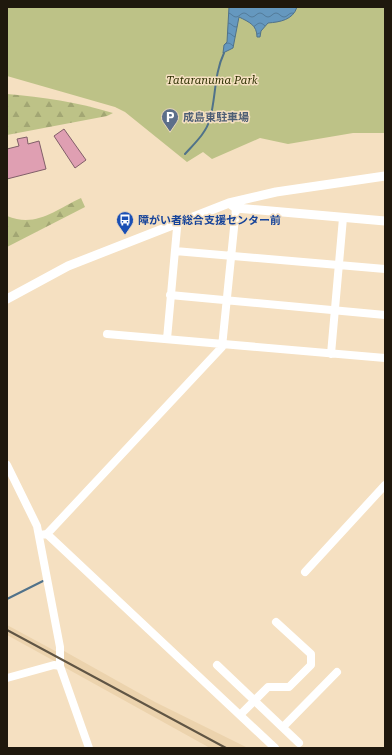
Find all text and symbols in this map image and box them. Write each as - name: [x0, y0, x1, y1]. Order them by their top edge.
- park label: Tataranuma Park: [166, 74, 258, 87]
- parking icon: 成島東駐車場: [160, 107, 180, 132]
- place label: 成島東駐車場: [183, 111, 249, 124]
- bus stop icon: 障がい者総合支援センター前: [115, 210, 135, 235]
- place label: 障がい者総合支援センター前: [138, 214, 281, 227]

